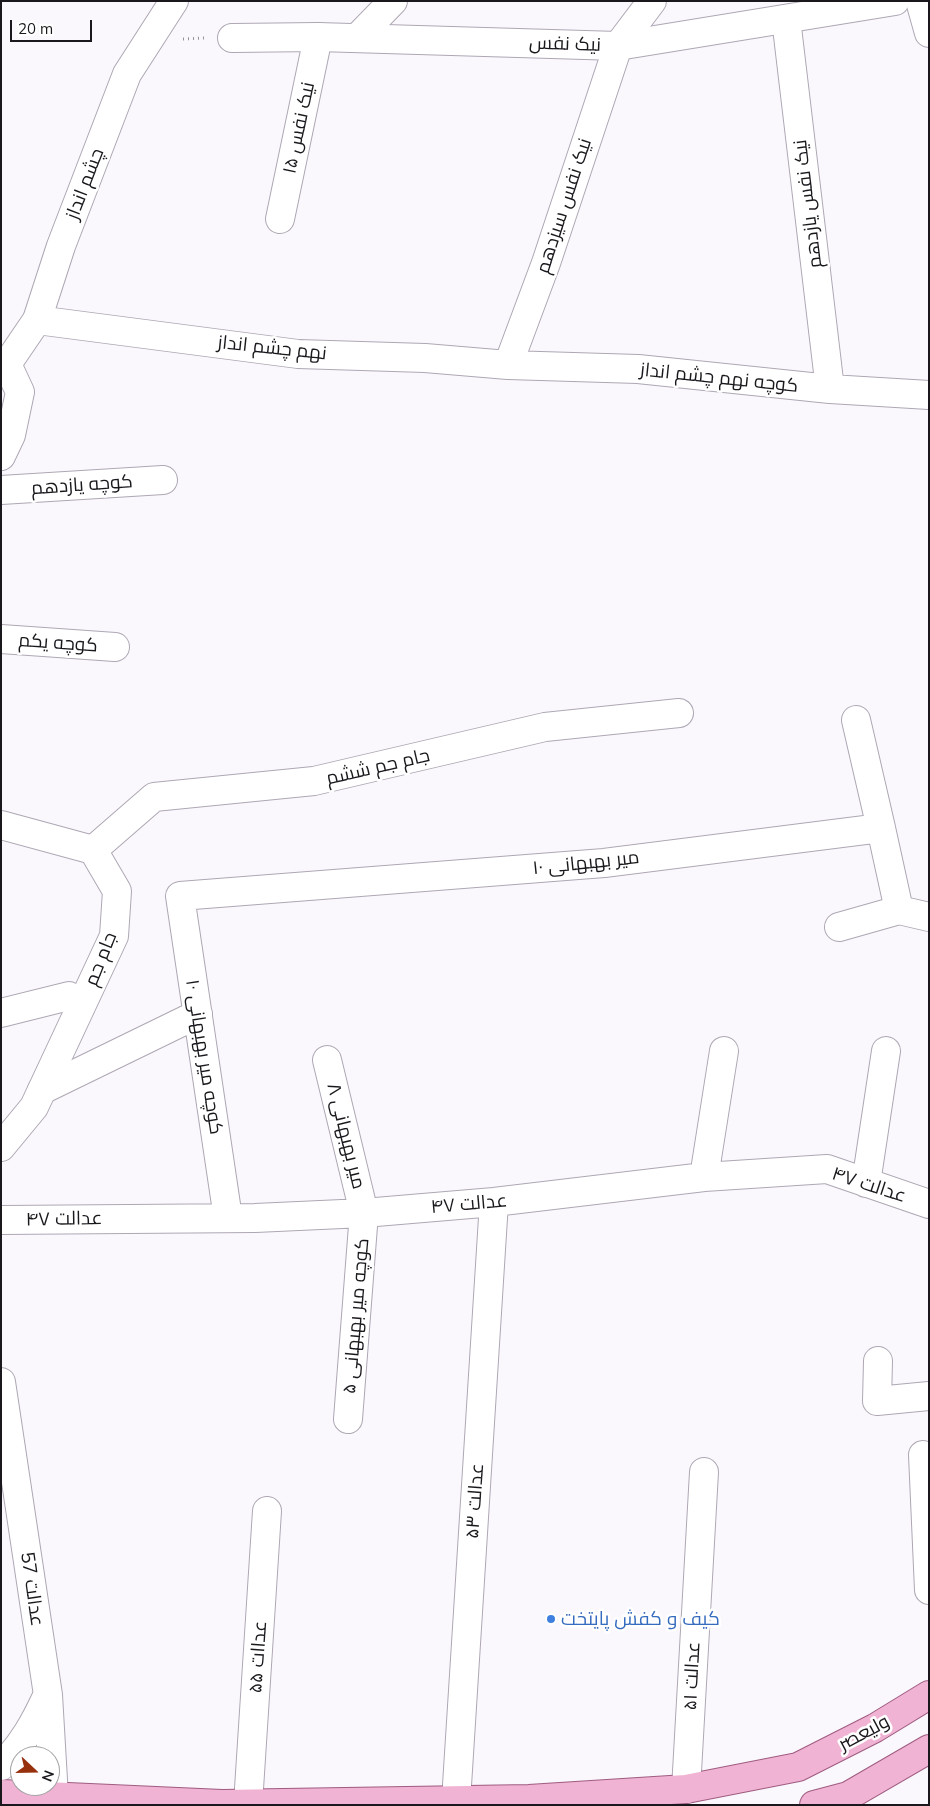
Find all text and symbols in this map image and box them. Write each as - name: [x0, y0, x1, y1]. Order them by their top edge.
- scale bar: [12, 10, 95, 42]
- text: 20 m: [18, 19, 53, 38]
- street label: نیک نفس: [529, 31, 601, 57]
- street label: نیک نفس ۱۵: [278, 80, 320, 176]
- street label: نیک نفس سیزدهم: [531, 136, 597, 276]
- street label: نیک نفس یازدهم: [789, 138, 827, 270]
- street label: چشم انداز: [61, 145, 109, 223]
- street label: نهم چشم انداز: [216, 331, 328, 365]
- street label: کوچه نهم چشم انداز: [639, 358, 799, 398]
- street label: کوچه یازدهم: [30, 470, 134, 500]
- street label: کوچه یکم: [18, 629, 98, 657]
- street label: جام جم ششم: [324, 744, 432, 790]
- street label: ۱۰ میر بهبهانی: [531, 846, 641, 880]
- street label: جام جم: [80, 929, 122, 989]
- street label: کوچه میر بهبهانی ۱۰: [180, 978, 228, 1136]
- street label: ۸ میر بهبهانی: [322, 1081, 370, 1191]
- street label: عدالت ۴۷: [829, 1162, 909, 1208]
- street label: عدالت ۴۷: [430, 1189, 508, 1219]
- street label: عدالت ۴۷: [25, 1207, 103, 1231]
- street label: کوچه میر بهبهانی ۵: [338, 1237, 374, 1395]
- street label: عدالت ۵۳: [461, 1463, 489, 1539]
- street label: عدالت 57: [15, 1550, 49, 1628]
- place label: کیف و کفش پایتخت: [561, 1608, 720, 1630]
- marker: کیف و کفش پایتخت: [545, 1613, 557, 1625]
- street label: عداات ۵۵: [244, 1620, 272, 1694]
- street label: عدالت ۵۱: [679, 1641, 705, 1711]
- street label: ولیعصر: [835, 1710, 893, 1756]
- north arrow: [10, 1746, 60, 1796]
- text: N: [38, 1768, 58, 1784]

